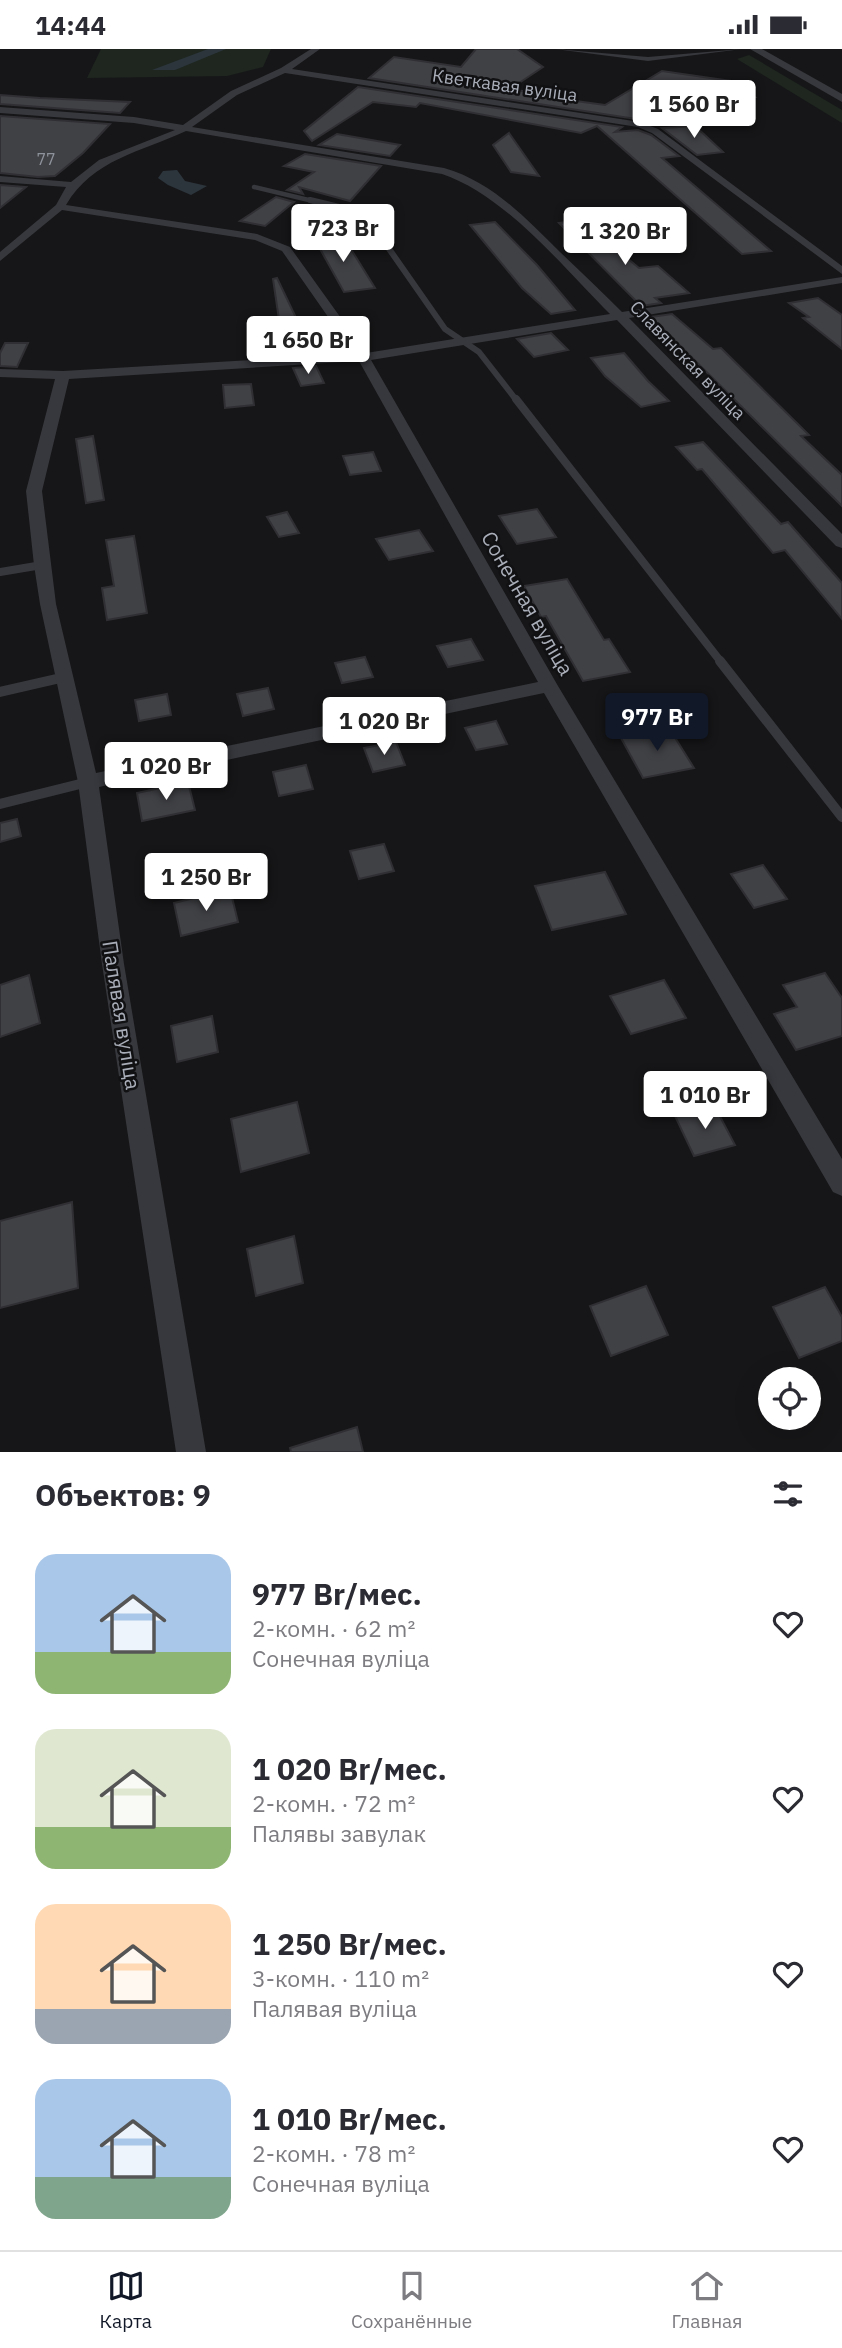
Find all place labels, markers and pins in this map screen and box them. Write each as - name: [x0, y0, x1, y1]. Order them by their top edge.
- pin: 1 560 Br: [622, 81, 766, 140]
- pin: 723 Br: [286, 205, 400, 264]
- pin: 1 320 Br: [553, 207, 697, 267]
- pin: 1 650 Br: [236, 317, 380, 376]
- pin: 977 Br: [600, 693, 714, 753]
- pin: 1 020 Br: [312, 697, 456, 757]
- pin: 1 020 Br: [94, 743, 238, 802]
- pin: 1 250 Br: [134, 853, 278, 913]
- pin: 1 010 Br: [633, 1072, 777, 1131]

